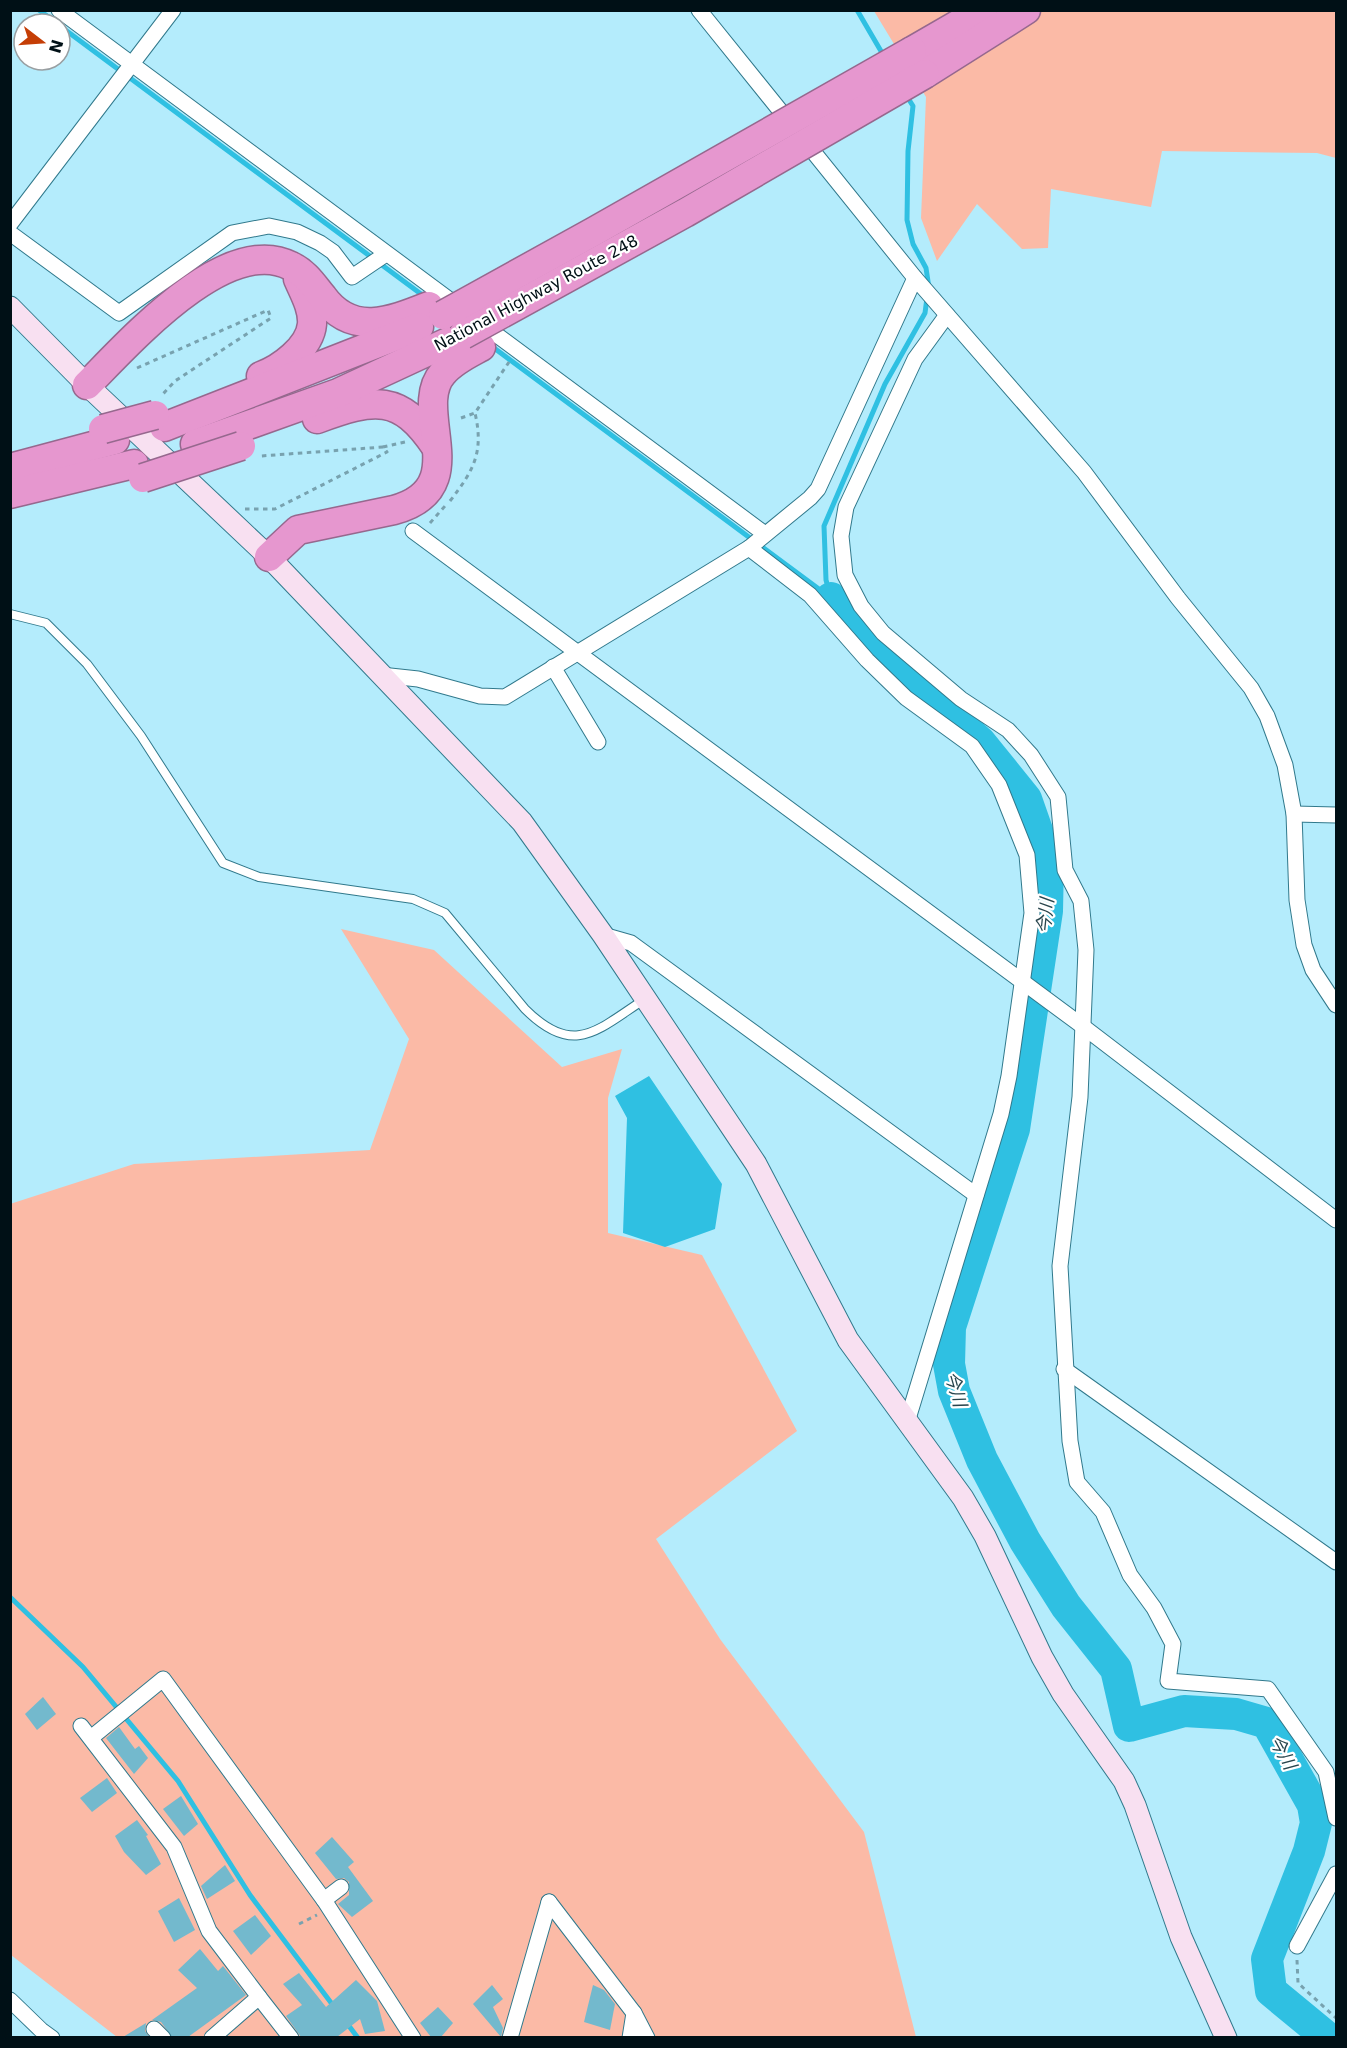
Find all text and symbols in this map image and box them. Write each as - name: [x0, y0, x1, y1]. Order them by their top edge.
- north arrow: [12, 12, 72, 72]
- text: N: [45, 37, 67, 55]
- street label: National Highway Route 248: [431, 231, 641, 355]
- water label: 今川: [1033, 895, 1058, 935]
- water label: 今川: [941, 1369, 972, 1411]
- water label: 今川: [1265, 1731, 1302, 1775]

